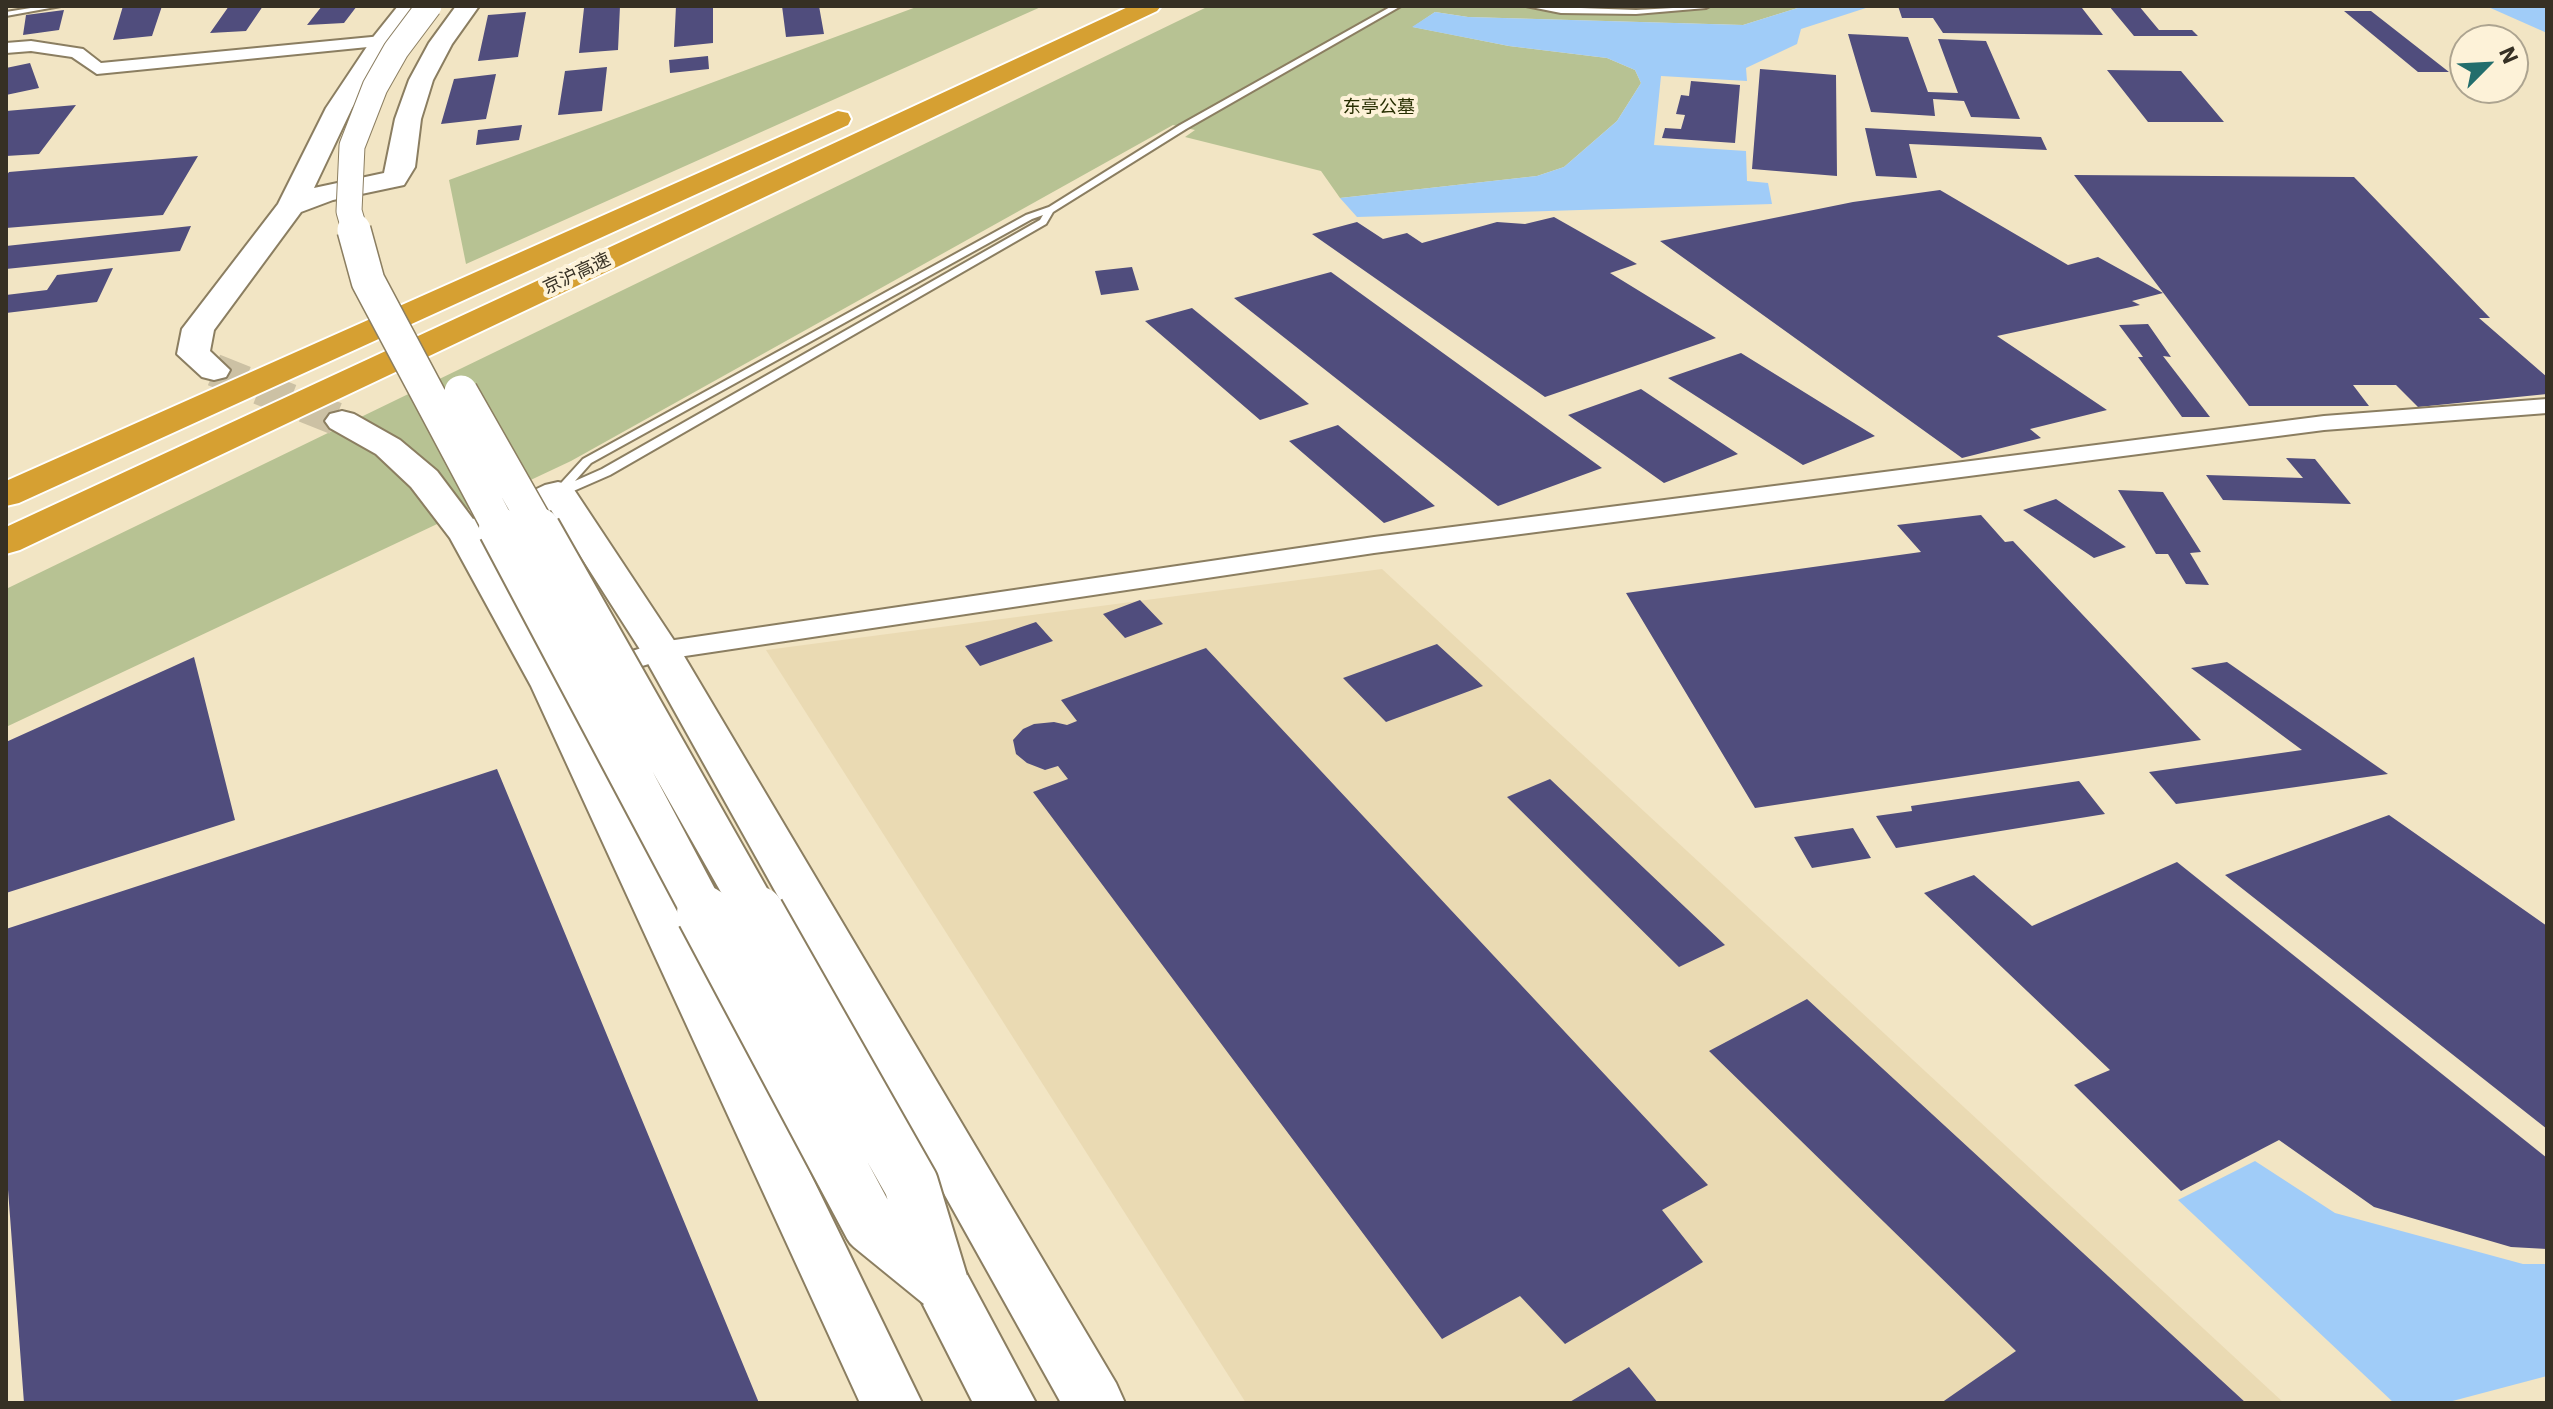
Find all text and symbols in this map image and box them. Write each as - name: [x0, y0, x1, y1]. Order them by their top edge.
- north arrow: [2449, 24, 2529, 104]
- text: N: [2493, 42, 2526, 68]
- park label: 东亭公墓: [1343, 97, 1415, 119]
- street label: 京沪高速: [540, 249, 614, 299]

